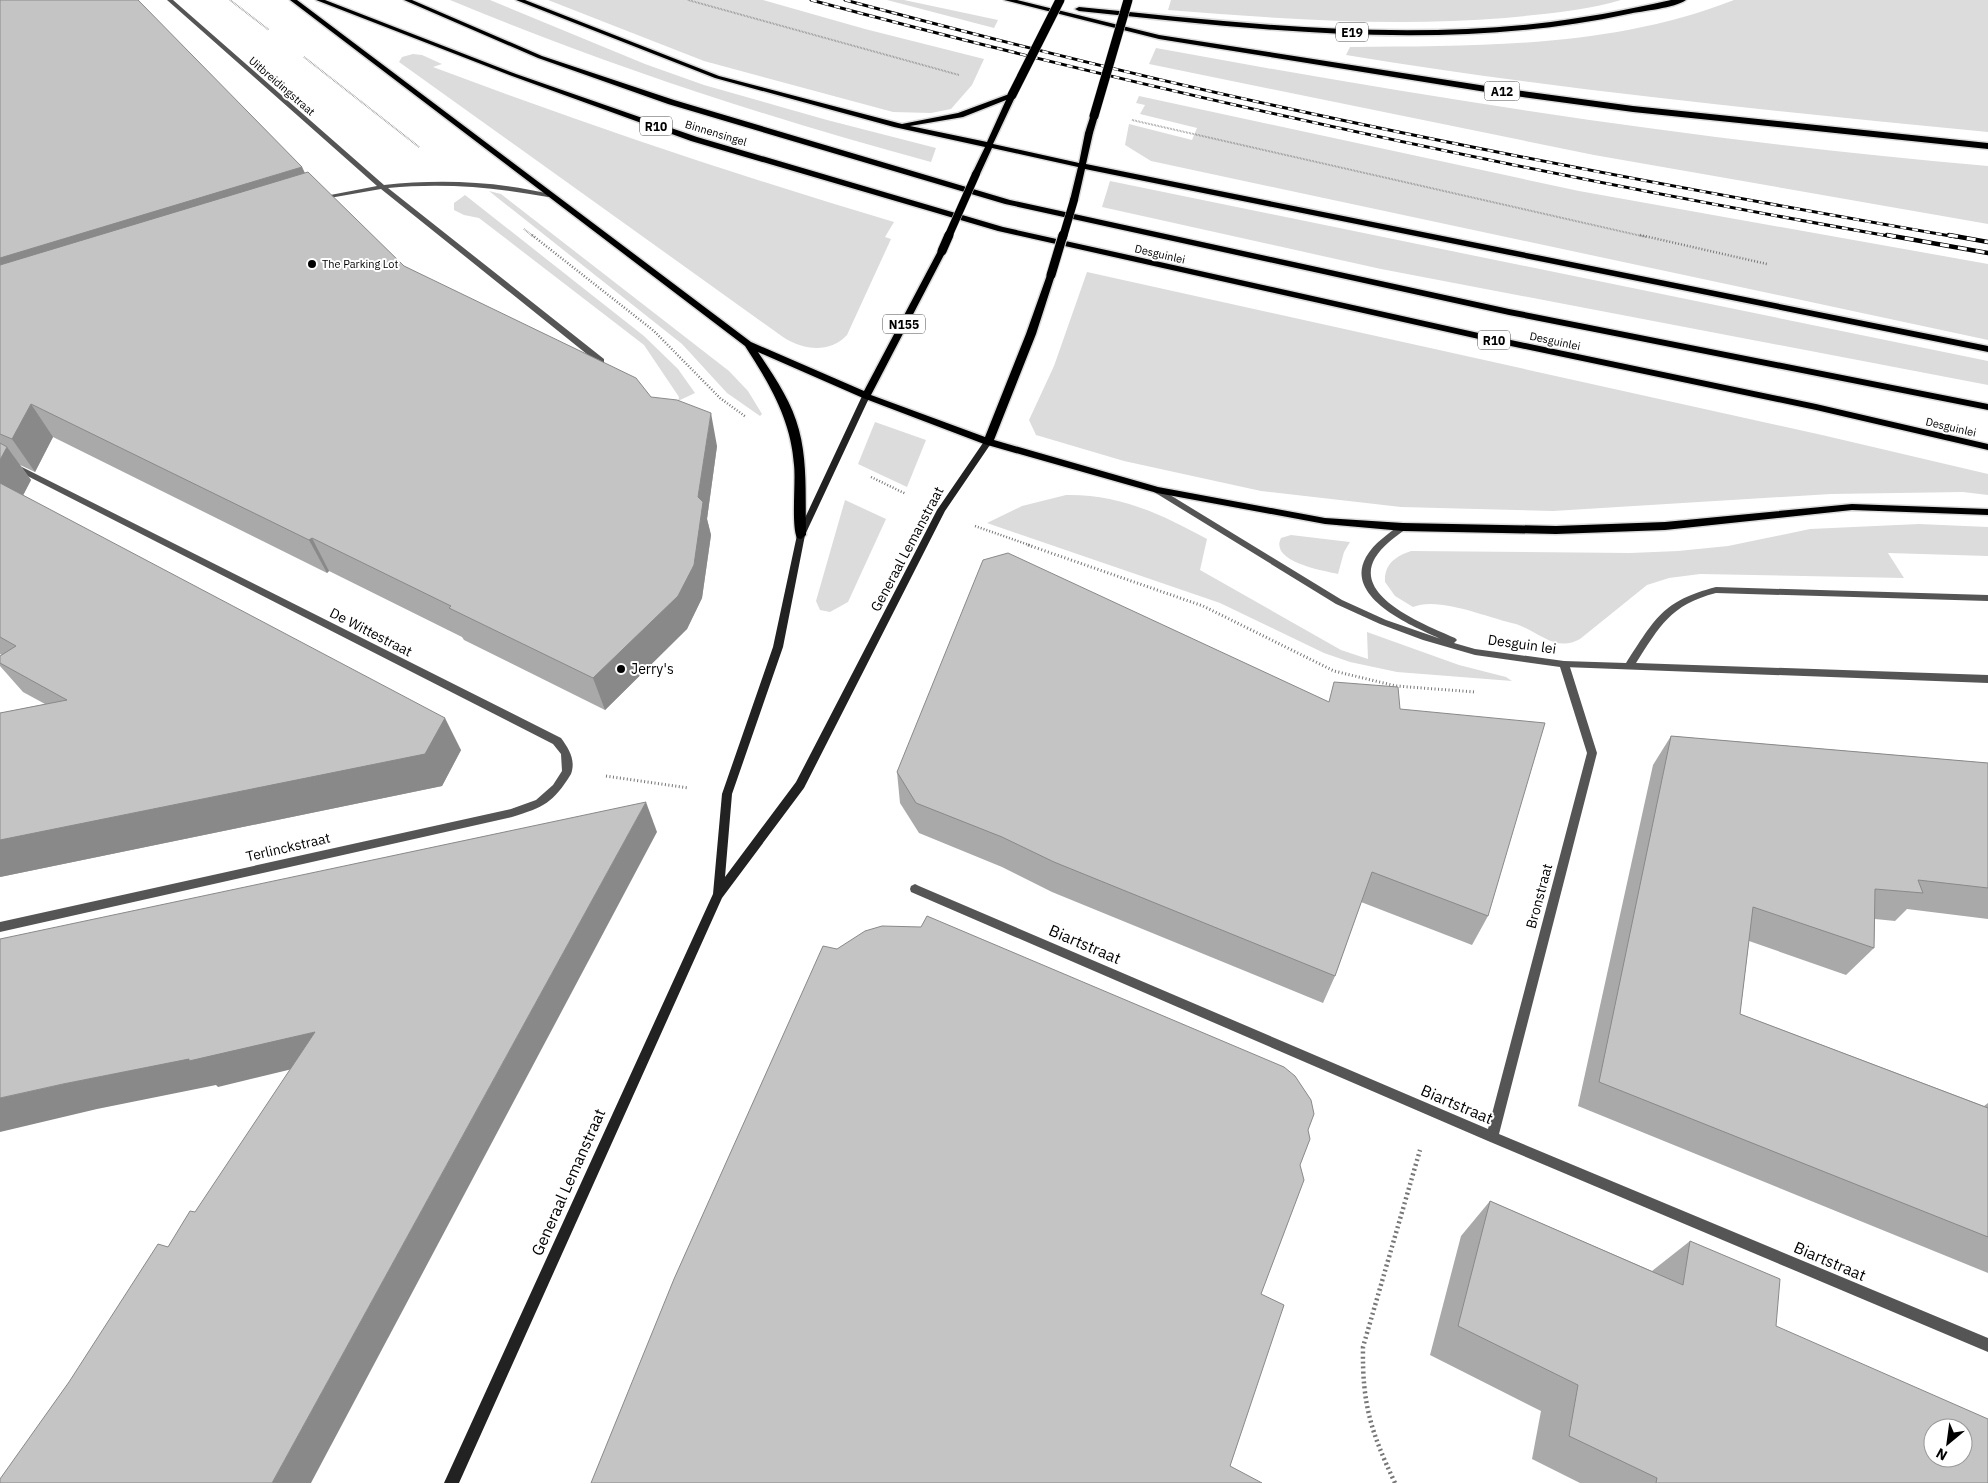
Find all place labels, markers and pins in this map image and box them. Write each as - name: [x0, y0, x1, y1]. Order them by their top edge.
- place label: The Parking Lot: [322, 257, 398, 271]
- marker: The Parking Lot: [306, 258, 318, 270]
- place label: Jerry's: [631, 660, 674, 678]
- marker: Jerry's: [615, 663, 627, 675]

